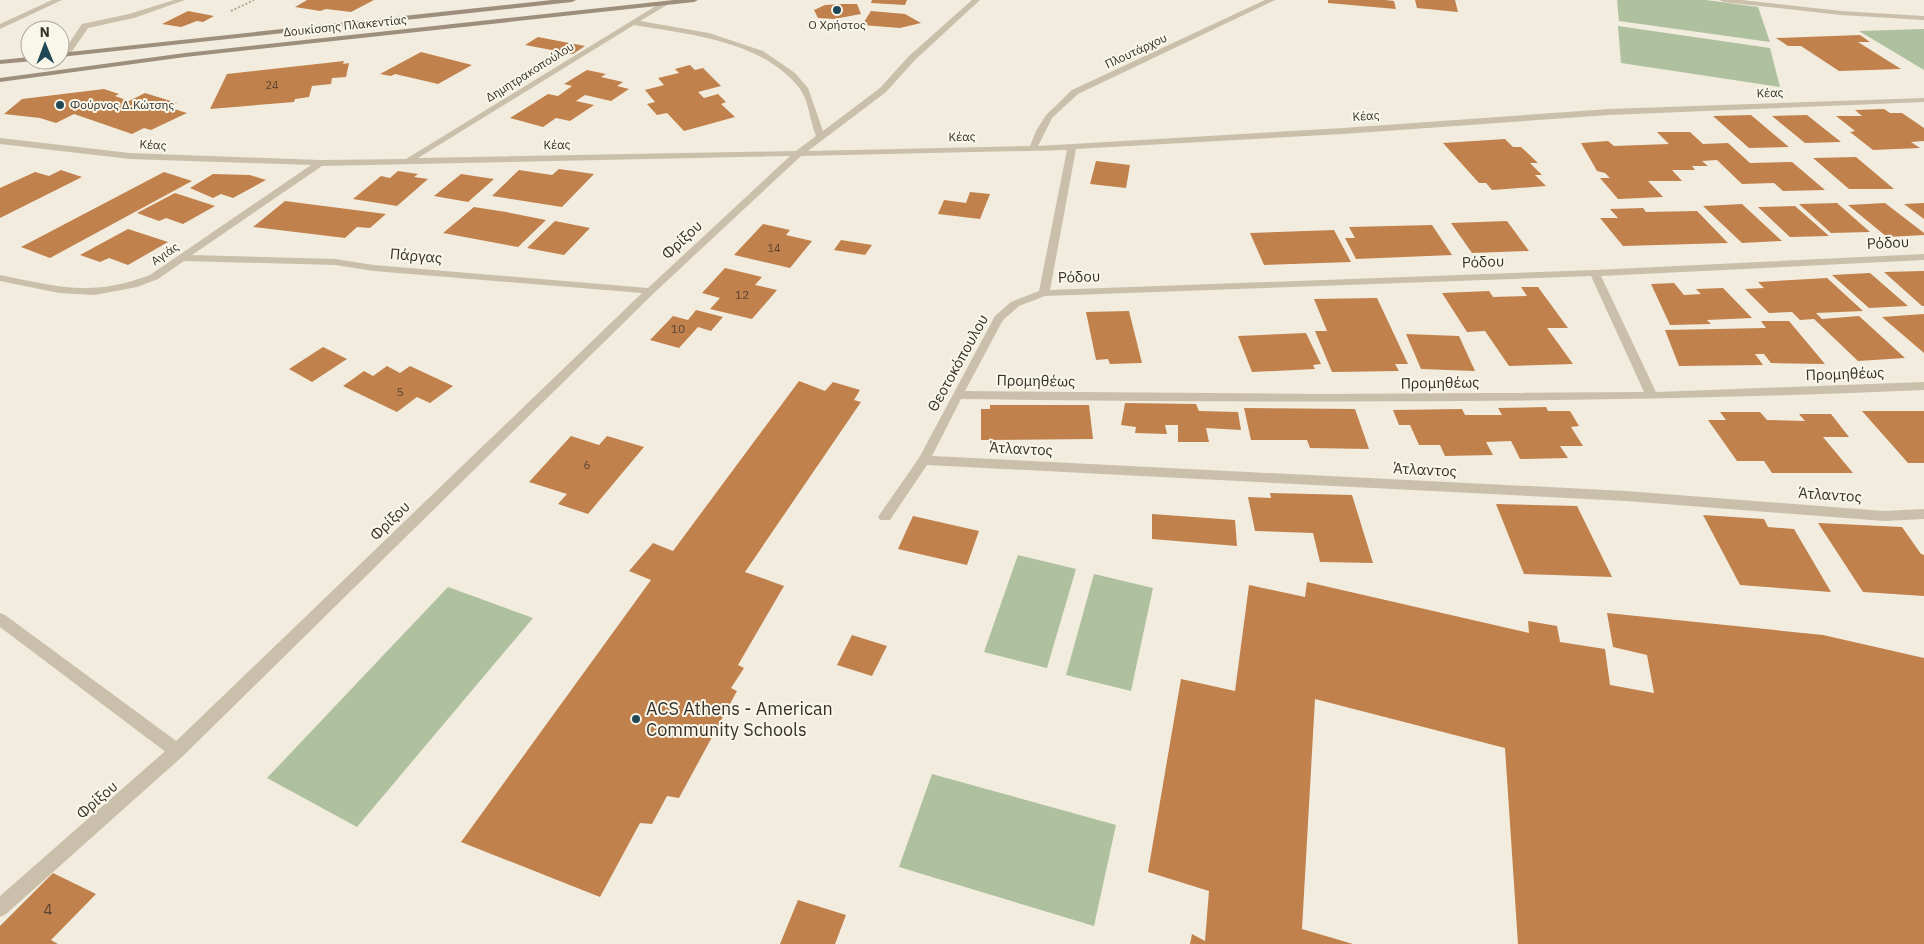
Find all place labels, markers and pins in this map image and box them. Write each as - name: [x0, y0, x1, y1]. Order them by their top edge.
- marker: Ο Χρήστος: [831, 4, 843, 16]
- place label: Ο Χρήστος: [808, 17, 866, 32]
- place label: Φούρνος Δ.Κώτσης: [70, 97, 174, 112]
- marker: Φούρνος Δ.Κώτσης: [54, 99, 66, 111]
- place label: ACS Athens - American Community Schools: [646, 697, 833, 741]
- marker: ACS Athens - American Community Schools: [630, 713, 642, 725]

